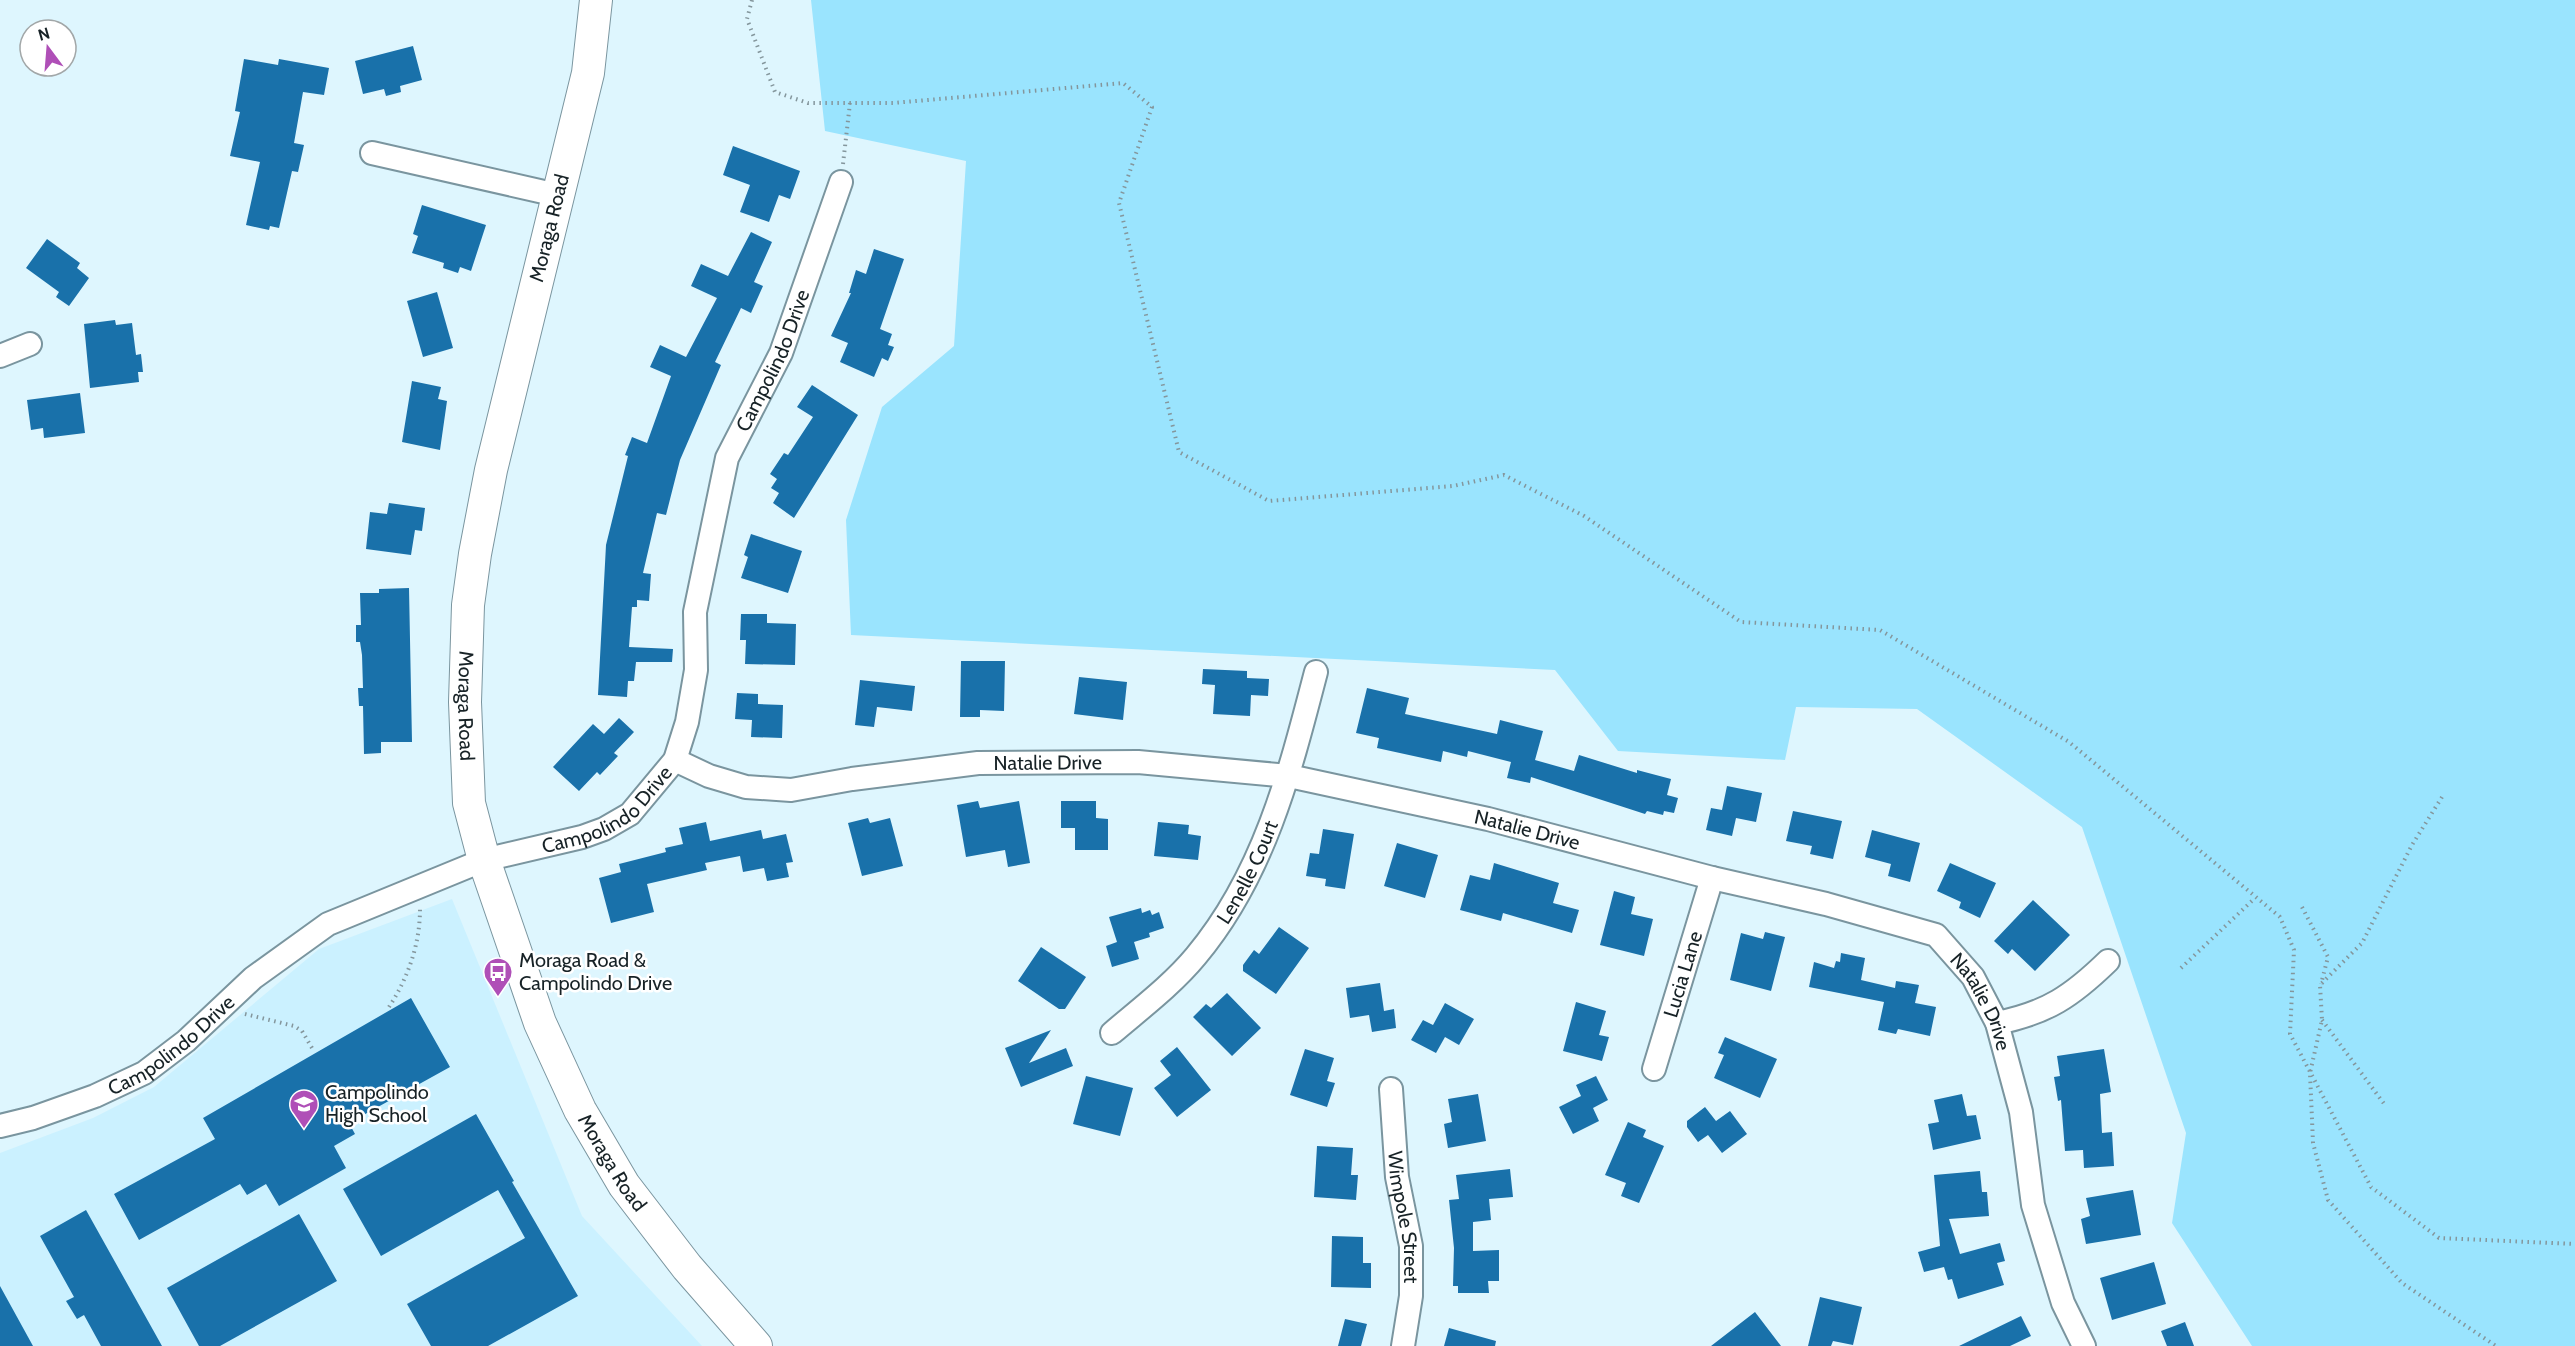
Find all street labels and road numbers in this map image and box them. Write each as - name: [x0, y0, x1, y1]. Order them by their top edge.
- street label: Moraga Road: [524, 172, 574, 284]
- street label: Campolindo Drive: [731, 286, 814, 436]
- street label: Moraga Road: [453, 650, 479, 761]
- street label: Natalie Drive: [994, 750, 1102, 775]
- street label: Campolindo Drive: [539, 761, 677, 858]
- street label: Natalie Drive: [1472, 804, 1583, 855]
- street label: Lenelle Court: [1212, 817, 1283, 928]
- street label: Lucia Lane: [1658, 928, 1707, 1020]
- street label: Natalie Drive: [1945, 948, 2016, 1053]
- street label: Campolindo Drive: [104, 990, 239, 1100]
- street label: Moraga Road: [573, 1110, 652, 1216]
- street label: Wimpole Street: [1383, 1150, 1423, 1283]

